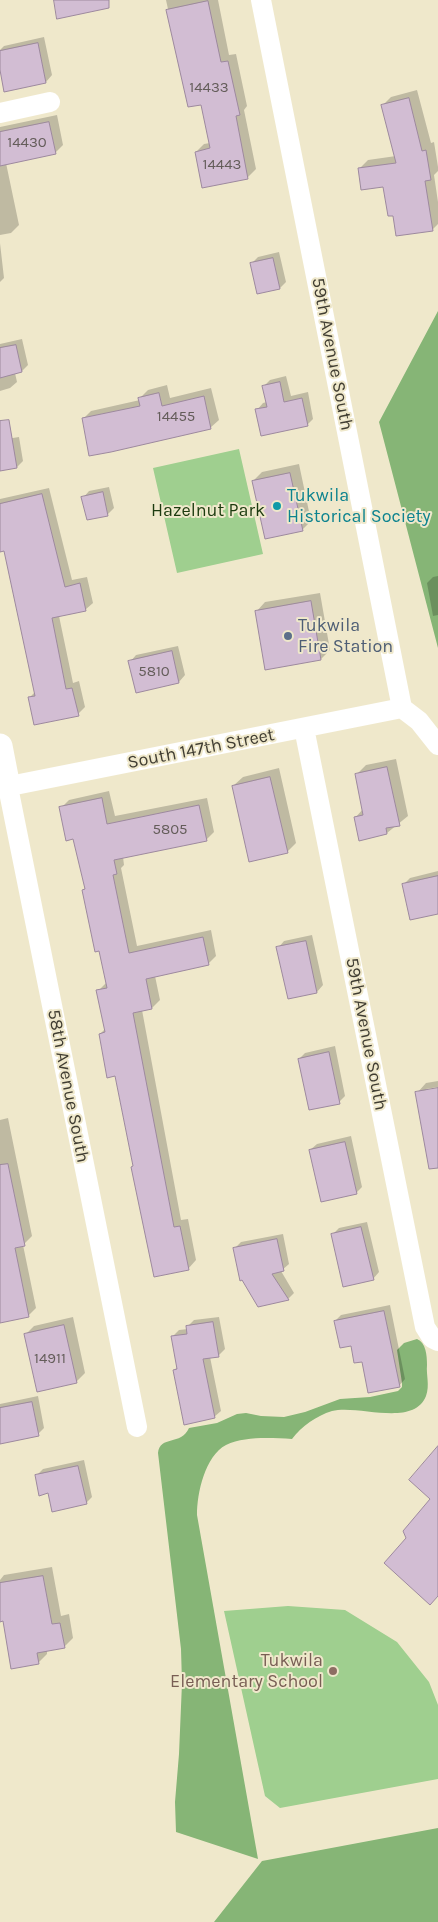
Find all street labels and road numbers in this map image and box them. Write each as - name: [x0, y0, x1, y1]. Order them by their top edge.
- street label: 59th Avenue South: [307, 276, 357, 432]
- street label: South 147th Street: [126, 724, 276, 774]
- street label: 59th Avenue South: [341, 956, 391, 1112]
- street label: 58th Avenue South: [43, 1007, 93, 1165]

